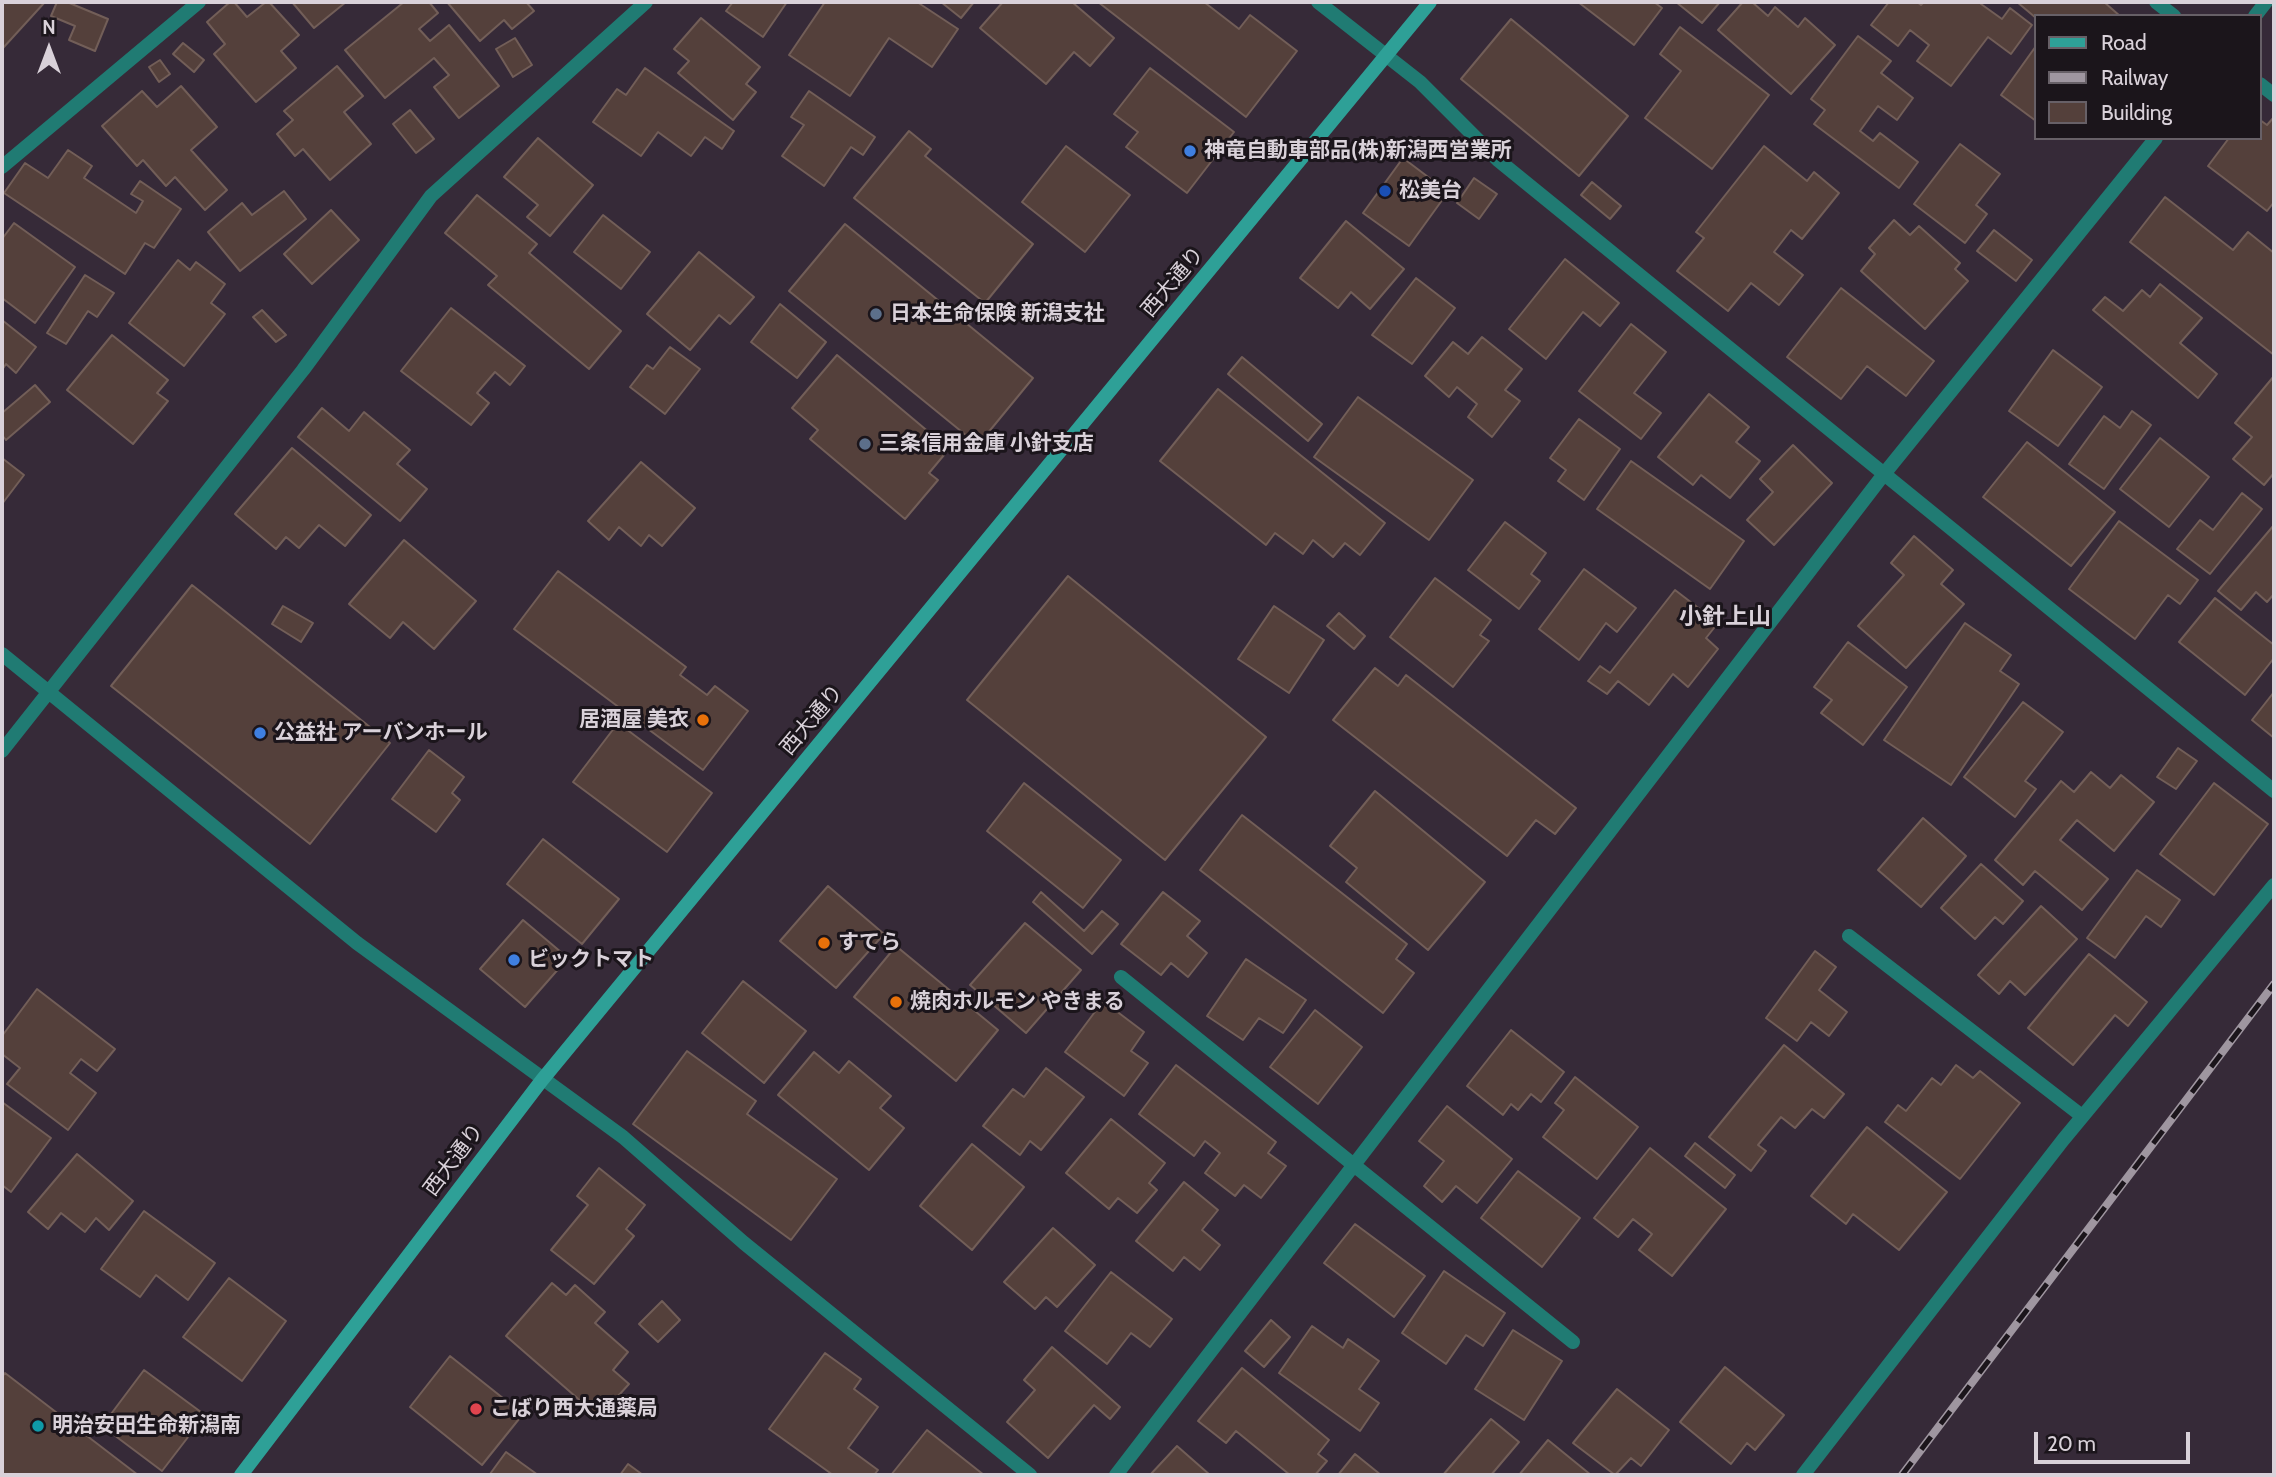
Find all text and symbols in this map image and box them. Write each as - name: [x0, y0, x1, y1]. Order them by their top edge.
- north arrow: [14, 14, 84, 84]
- legend: [2035, 14, 2262, 140]
- text: N: [42, 16, 56, 39]
- text: Road: [2101, 30, 2147, 55]
- text: Railway: [2101, 65, 2168, 90]
- text: Building: [2101, 100, 2172, 125]
- place label: 神竜自動車部品(株)新潟西営業所: [1204, 138, 1512, 164]
- marker: 神竜自動車部品(株)新潟西営業所: [1182, 143, 1198, 159]
- place label: 松美台: [1399, 178, 1462, 204]
- marker: 松美台: [1377, 183, 1393, 199]
- street label: 西大通り: [1136, 242, 1210, 322]
- place label: 日本生命保険 新潟支社: [890, 301, 1105, 327]
- marker: 日本生命保険 新潟支社: [868, 306, 884, 322]
- place label: 三条信用金庫 小針支店: [879, 431, 1094, 457]
- marker: 三条信用金庫 小針支店: [857, 436, 873, 452]
- district label: 小針上山: [1679, 603, 1771, 631]
- street label: 西大通り: [775, 680, 849, 760]
- place label: 居酒屋 美衣: [579, 707, 689, 733]
- marker: 居酒屋 美衣: [695, 712, 711, 728]
- place label: 公益社 アーバンホール: [274, 720, 487, 746]
- marker: 公益社 アーバンホール: [252, 725, 268, 741]
- place label: すてら: [838, 930, 901, 956]
- marker: すてら: [816, 935, 832, 951]
- place label: ビックトマト: [528, 947, 654, 973]
- marker: ビックトマト: [506, 952, 522, 968]
- place label: 焼肉ホルモン やきまる: [910, 989, 1125, 1015]
- marker: 焼肉ホルモン やきまる: [888, 994, 904, 1010]
- street label: 西大通り: [419, 1119, 489, 1201]
- place label: こばり西大通薬局: [490, 1396, 658, 1422]
- marker: こばり西大通薬局: [468, 1401, 484, 1417]
- place label: 明治安田生命新潟南: [52, 1413, 241, 1439]
- marker: 明治安田生命新潟南: [30, 1418, 46, 1434]
- scale bar: [2038, 1418, 2194, 1462]
- text: 20 m: [2047, 1431, 2096, 1456]

